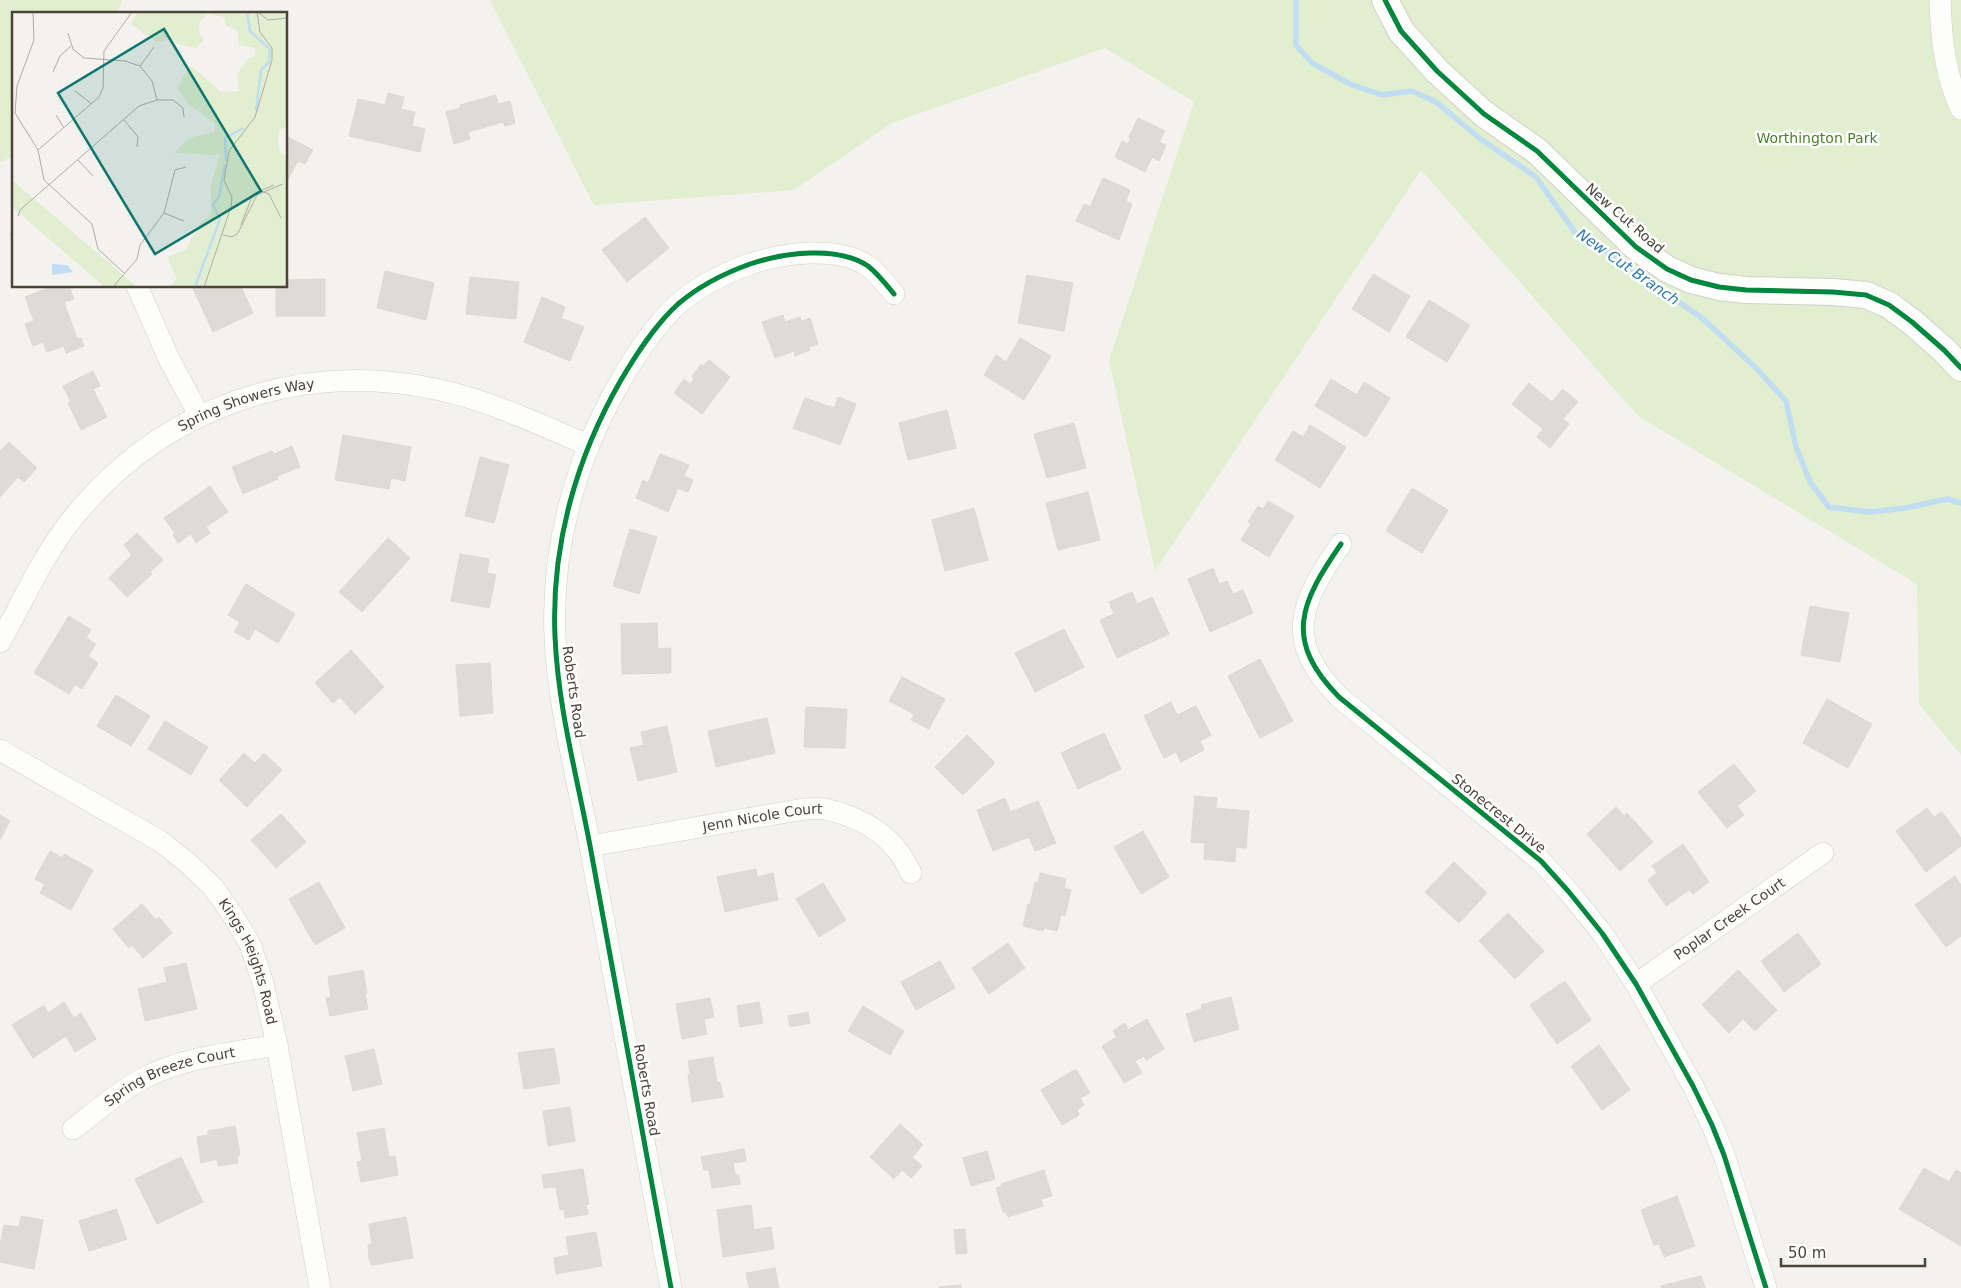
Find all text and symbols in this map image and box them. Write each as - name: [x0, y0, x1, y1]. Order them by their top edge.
- inset map: [12, 12, 288, 288]
- park label: Worthington Park: [1757, 130, 1878, 146]
- street label: New Cut Road: [1582, 180, 1668, 256]
- water label: New Cut Branch: [1573, 225, 1683, 309]
- street label: Spring Showers Way: [175, 375, 315, 434]
- street label: Roberts Road: [560, 645, 588, 739]
- street label: Stonecrest Drive: [1449, 770, 1549, 856]
- street label: Jenn Nicole Court: [700, 801, 823, 835]
- street label: Poplar Creek Court: [1671, 874, 1788, 963]
- street label: Kings Heights Road: [216, 895, 280, 1026]
- street label: Roberts Road: [631, 1043, 663, 1137]
- street label: Spring Breeze Court: [101, 1044, 237, 1110]
- scale bar: [1781, 1236, 1925, 1268]
- text: 50 m: [1788, 1244, 1826, 1262]

